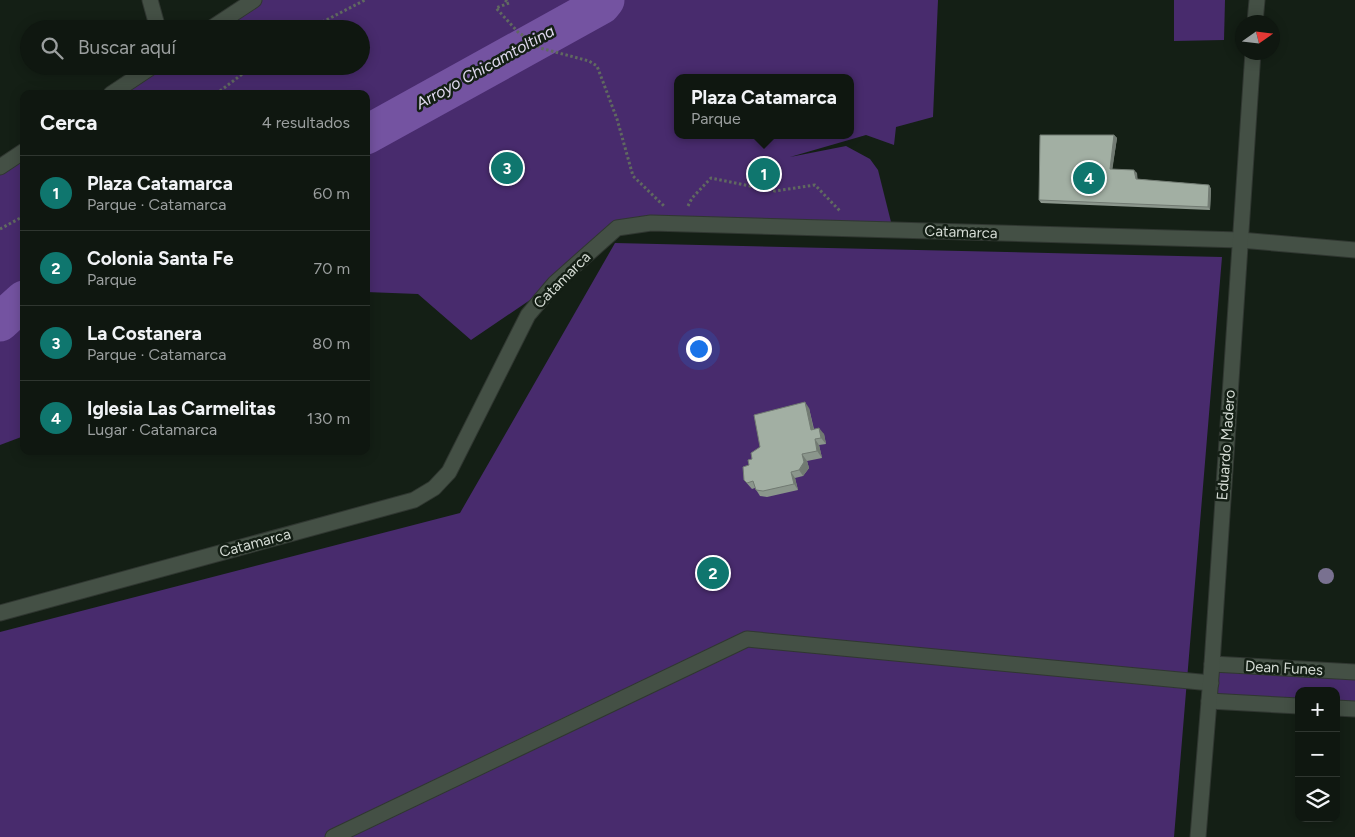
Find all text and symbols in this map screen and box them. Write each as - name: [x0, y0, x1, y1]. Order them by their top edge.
- north arrow: [1235, 15, 1280, 60]
- search box: [20, 20, 370, 75]
- water label: Arroyo Chicamtoltina: [412, 21, 558, 113]
- icon: search: [38, 34, 66, 62]
- text: Buscar aquí: [78, 36, 176, 59]
- popup: [674, 74, 854, 139]
- text: Plaza Catamarca: [691, 86, 837, 109]
- text: Parque: [691, 109, 741, 128]
- text: Cerca: [40, 110, 97, 135]
- text: 4 resultados: [262, 113, 350, 132]
- pin: 3: [491, 149, 523, 187]
- pin: 1: [748, 155, 780, 193]
- pin: 4: [1073, 159, 1105, 197]
- text: Plaza Catamarca: [87, 172, 233, 195]
- text: 1: [53, 184, 59, 203]
- text: 60 m: [313, 184, 350, 203]
- text: Parque · Catamarca: [87, 195, 226, 214]
- street label: Catamarca: [924, 222, 998, 242]
- text: Colonia Santa Fe: [87, 247, 233, 270]
- street label: Catamarca: [530, 248, 594, 312]
- text: 2: [51, 259, 61, 278]
- text: 70 m: [314, 259, 350, 278]
- text: Parque: [87, 270, 137, 289]
- text: La Costanera: [87, 322, 202, 345]
- text: 3: [52, 334, 60, 353]
- text: 80 m: [312, 334, 350, 353]
- your location: [686, 336, 712, 362]
- text: Parque · Catamarca: [87, 345, 226, 364]
- street label: Eduardo Madero: [1213, 389, 1239, 501]
- text: Iglesia Las Carmelitas: [87, 397, 276, 420]
- text: 4: [51, 409, 61, 428]
- text: 130 m: [307, 409, 350, 428]
- text: Lugar · Catamarca: [87, 420, 217, 439]
- street label: Catamarca: [217, 525, 293, 561]
- pin: 2: [697, 554, 729, 592]
- street label: Dean Funes: [1245, 657, 1323, 679]
- map controls: [1295, 687, 1340, 822]
- button: +: [1295, 687, 1340, 732]
- button: −: [1295, 732, 1340, 777]
- button: layers: [1295, 777, 1340, 822]

